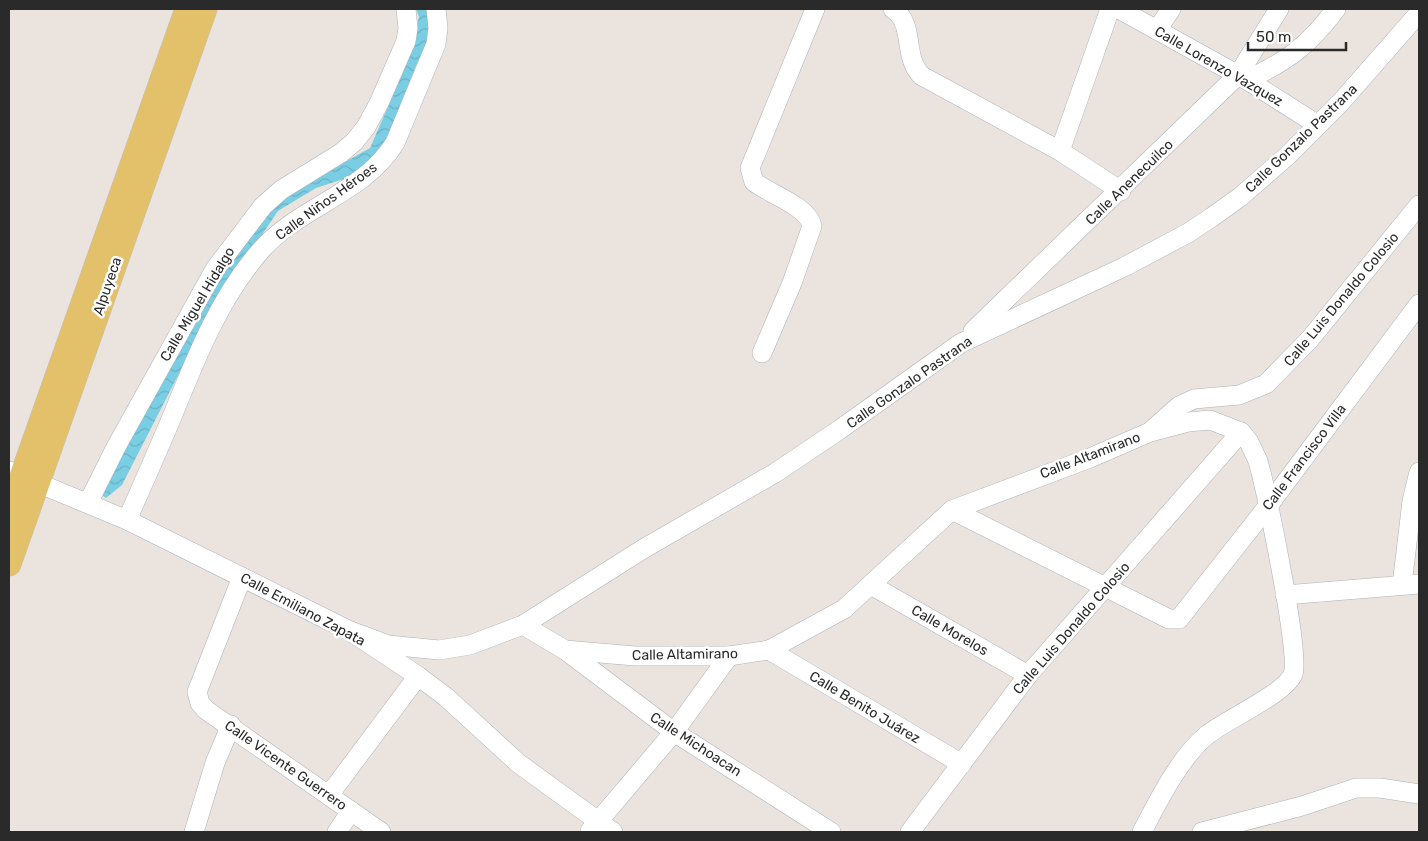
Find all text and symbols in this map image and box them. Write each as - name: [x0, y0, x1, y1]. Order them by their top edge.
- scale bar: [1248, 20, 1346, 52]
- street label: Calle Lorenzo Vazquez: [1152, 23, 1286, 110]
- text: 50 m: [1256, 28, 1291, 46]
- street label: Calle Gonzalo Pastrana: [1242, 80, 1361, 196]
- street label: Calle Anenecuilco: [1082, 136, 1177, 229]
- street label: Calle Niños Héroes: [272, 159, 380, 244]
- street label: Calle Luis Donaldo Colosio: [1280, 229, 1402, 370]
- street label: Calle Miguel Hidalgo: [157, 244, 238, 364]
- street label: Alpuyeca: [90, 255, 125, 317]
- street label: Calle Gonzalo Pastrana: [843, 333, 975, 432]
- street label: Calle Francisco Villa: [1259, 401, 1350, 514]
- street label: Calle Altamirano: [1038, 429, 1143, 482]
- street label: Calle Luis Donaldo Colosio: [1009, 559, 1133, 698]
- street label: Calle Emiliano Zapata: [237, 569, 368, 650]
- street label: Calle Morelos: [908, 602, 991, 659]
- street label: Calle Altamirano: [632, 645, 738, 664]
- street label: Calle Benito Juárez: [806, 668, 923, 747]
- street label: Calle Michoacan: [647, 709, 745, 780]
- street label: Calle Vicente Guerrero: [221, 717, 350, 814]

